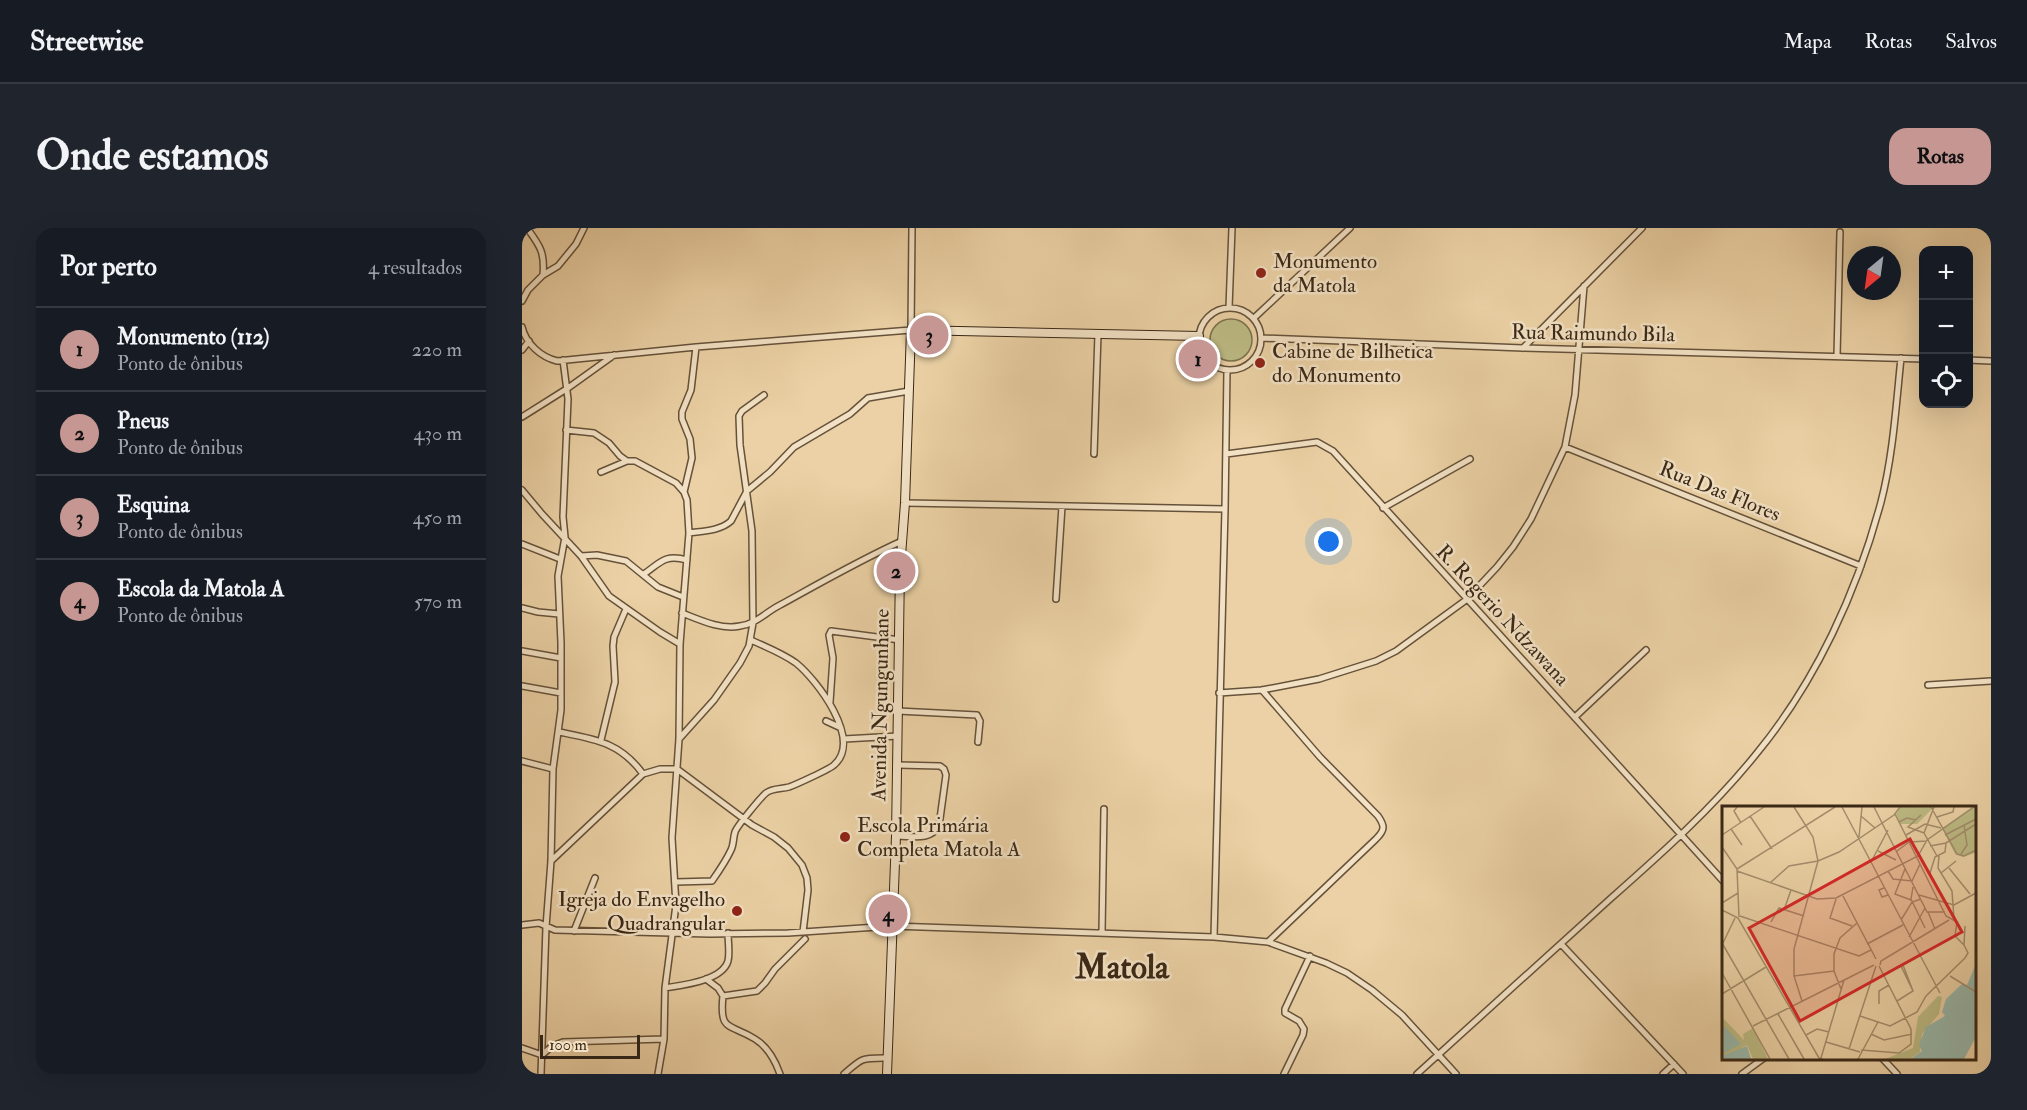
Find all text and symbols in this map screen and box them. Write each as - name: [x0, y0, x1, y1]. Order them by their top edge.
- text: Streetwise: [30, 24, 144, 59]
- text: Mapa: [1784, 28, 1832, 55]
- text: Rotas: [1865, 28, 1912, 55]
- text: Salvos: [1945, 28, 1997, 55]
- button: Rotas: [1889, 128, 1991, 185]
- text: Onde estamos: [36, 130, 269, 182]
- north arrow: [1847, 246, 1901, 300]
- map controls: [1919, 246, 1973, 408]
- button: +: [1919, 246, 1973, 300]
- place label: Monumento da Matola: [1273, 248, 1377, 299]
- text: Por perto: [60, 251, 157, 283]
- text: 4 resultados: [368, 255, 462, 280]
- marker: Monumento da Matola: [1254, 266, 1268, 280]
- button: −: [1919, 300, 1973, 354]
- pin: 3: [910, 312, 948, 358]
- street label: Rua Raimundo Bila: [1511, 319, 1676, 348]
- text: Monumento (112): [117, 323, 270, 351]
- pin: 1: [1178, 336, 1218, 382]
- text: 1: [76, 337, 83, 362]
- text: 220 m: [412, 337, 462, 362]
- place label: Cabine de Bilhetica do Monumento: [1272, 338, 1433, 389]
- text: Ponto de ônibus: [117, 351, 243, 376]
- button: locate: [1919, 354, 1973, 408]
- marker: Cabine de Bilhetica do Monumento: [1253, 356, 1267, 370]
- text: Pneus: [117, 407, 169, 435]
- text: 2: [74, 421, 85, 446]
- text: 430 m: [414, 421, 462, 446]
- text: Ponto de ônibus: [117, 435, 243, 460]
- street label: Rua Das Flores: [1655, 455, 1784, 528]
- text: Esquina: [117, 491, 190, 519]
- text: 3: [76, 505, 83, 530]
- text: 450 m: [413, 505, 462, 530]
- text: Ponto de ônibus: [117, 519, 243, 544]
- your location: [1314, 527, 1343, 556]
- street label: R. Rogerio Ndzawana: [1430, 539, 1576, 692]
- pin: 2: [876, 548, 916, 594]
- text: Escola da Matola A: [117, 575, 285, 603]
- text: 4: [74, 589, 85, 614]
- text: 570 m: [414, 589, 462, 614]
- text: Ponto de ônibus: [117, 603, 243, 628]
- street label: Avenida Ngungunhane: [865, 609, 896, 802]
- inset map: [1722, 806, 1976, 1059]
- place label: Escola Primária Completa Matola A: [857, 812, 1020, 863]
- marker: Escola Primária Completa Matola A: [838, 830, 852, 844]
- place label: Igreja do Envagelho Quadrangular: [558, 886, 725, 937]
- pin: 4: [868, 892, 908, 936]
- marker: Igreja do Envagelho Quadrangular: [730, 904, 744, 918]
- district label: Matola: [1074, 947, 1170, 988]
- scale bar: [540, 1032, 640, 1060]
- text: 100 m: [549, 1035, 587, 1055]

